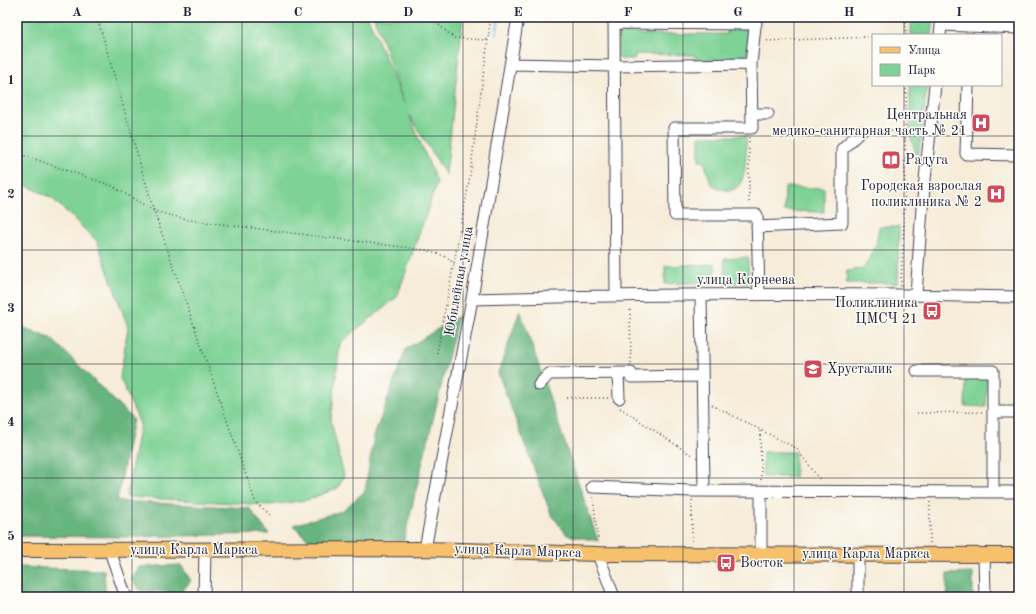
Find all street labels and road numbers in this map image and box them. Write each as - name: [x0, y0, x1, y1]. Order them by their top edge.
- street label: Юбилейная улица: [442, 225, 476, 337]
- street label: улица Корнеева: [697, 273, 795, 287]
- street label: улица Карла Маркса: [454, 542, 582, 560]
- street label: улица Карла Маркса: [130, 543, 258, 557]
- street label: улица Карла Маркса: [802, 547, 930, 561]

